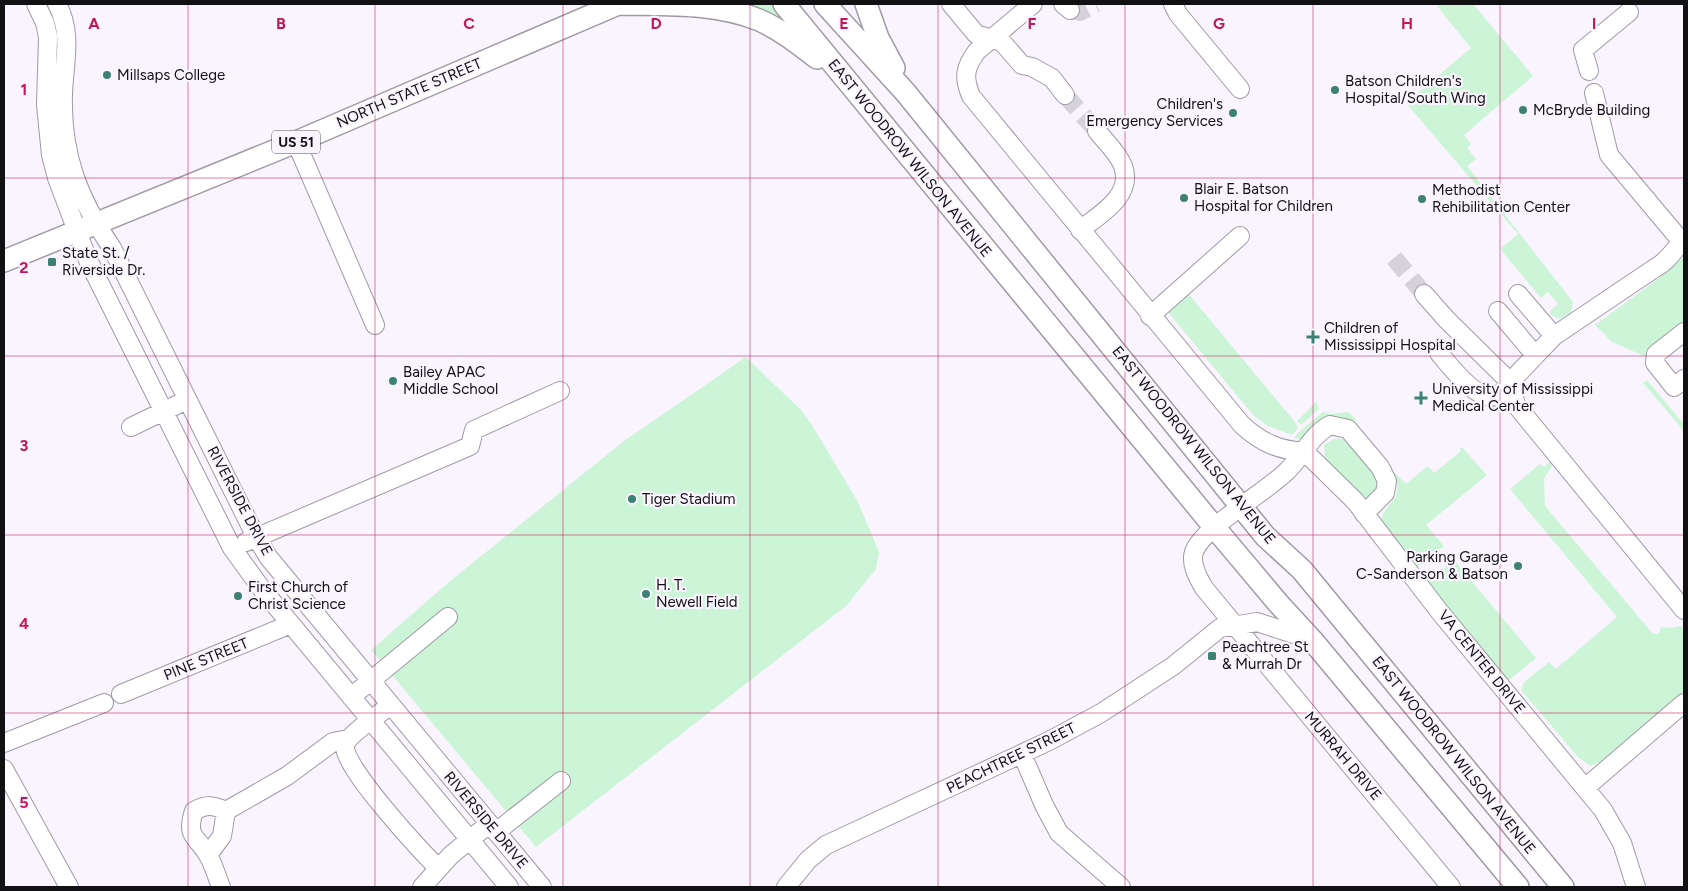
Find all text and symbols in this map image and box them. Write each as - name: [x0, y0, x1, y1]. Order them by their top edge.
- text: A: [88, 14, 100, 33]
- text: B: [276, 14, 286, 33]
- text: C: [463, 14, 475, 33]
- text: D: [650, 14, 662, 33]
- text: E: [839, 14, 849, 33]
- text: F: [1028, 14, 1037, 33]
- text: G: [1213, 14, 1225, 33]
- text: H: [1401, 14, 1413, 33]
- text: I: [1592, 14, 1596, 33]
- street label: NORTH STATE STREET: [334, 54, 485, 132]
- street label: EAST WOODROW WILSON AVENUE: [824, 55, 996, 261]
- place label: Millsaps College: [117, 66, 225, 84]
- marker: Millsaps College: [101, 69, 113, 81]
- place label: Batson Children's Hospital/South Wing: [1345, 72, 1486, 107]
- text: 1: [21, 80, 27, 99]
- marker: Batson Children's Hospital/South Wing: [1329, 84, 1341, 96]
- place label: Children's Emergency Services: [1086, 95, 1223, 130]
- place label: McBryde Building: [1533, 101, 1650, 119]
- marker: McBryde Building: [1517, 104, 1529, 116]
- marker: Children's Emergency Services: [1227, 107, 1239, 119]
- road number: US 51: [272, 130, 320, 154]
- place label: Blair E. Batson Hospital for Children: [1194, 180, 1333, 215]
- place label: Methodist Rehibilitation Center: [1432, 181, 1570, 216]
- marker: Blair E. Batson Hospital for Children: [1178, 192, 1190, 204]
- marker: Methodist Rehibilitation Center: [1416, 193, 1428, 205]
- place label: State St. / Riverside Dr.: [62, 244, 145, 279]
- marker: State St. / Riverside Dr.: [46, 256, 58, 268]
- text: 2: [19, 258, 29, 277]
- place label: Children of Mississippi Hospital: [1324, 319, 1456, 354]
- marker: Children of Mississippi Hospital: [1306, 330, 1320, 344]
- street label: EAST WOODROW WILSON AVENUE: [1108, 342, 1280, 548]
- place label: Bailey APAC Middle School: [403, 363, 498, 398]
- marker: Bailey APAC Middle School: [387, 375, 399, 387]
- place label: University of Mississippi Medical Center: [1432, 380, 1593, 415]
- marker: University of Mississippi Medical Center: [1414, 391, 1428, 405]
- text: 3: [20, 436, 29, 455]
- street label: RIVERSIDE DRIVE: [204, 443, 276, 559]
- place label: Tiger Stadium: [642, 490, 735, 508]
- marker: Tiger Stadium: [626, 493, 638, 505]
- place label: Parking Garage C-Sanderson & Batson: [1356, 548, 1508, 583]
- marker: Parking Garage C-Sanderson & Batson: [1512, 560, 1524, 572]
- place label: H. T. Newell Field: [656, 576, 738, 611]
- place label: First Church of Christ Science: [248, 578, 349, 613]
- marker: H. T. Newell Field: [640, 588, 652, 600]
- marker: First Church of Christ Science: [232, 590, 244, 602]
- street label: VA CENTER DRIVE: [1435, 607, 1529, 717]
- text: 4: [19, 614, 29, 633]
- street label: PINE STREET: [161, 634, 252, 684]
- place label: Peachtree St & Murrah Dr: [1222, 638, 1309, 673]
- marker: Peachtree St & Murrah Dr: [1206, 650, 1218, 662]
- street label: EAST WOODROW WILSON AVENUE: [1368, 652, 1540, 858]
- street label: MURRAH DRIVE: [1301, 708, 1385, 804]
- street label: PEACHTREE STREET: [943, 719, 1079, 797]
- street label: RIVERSIDE DRIVE: [440, 768, 532, 872]
- text: 5: [19, 793, 29, 812]

